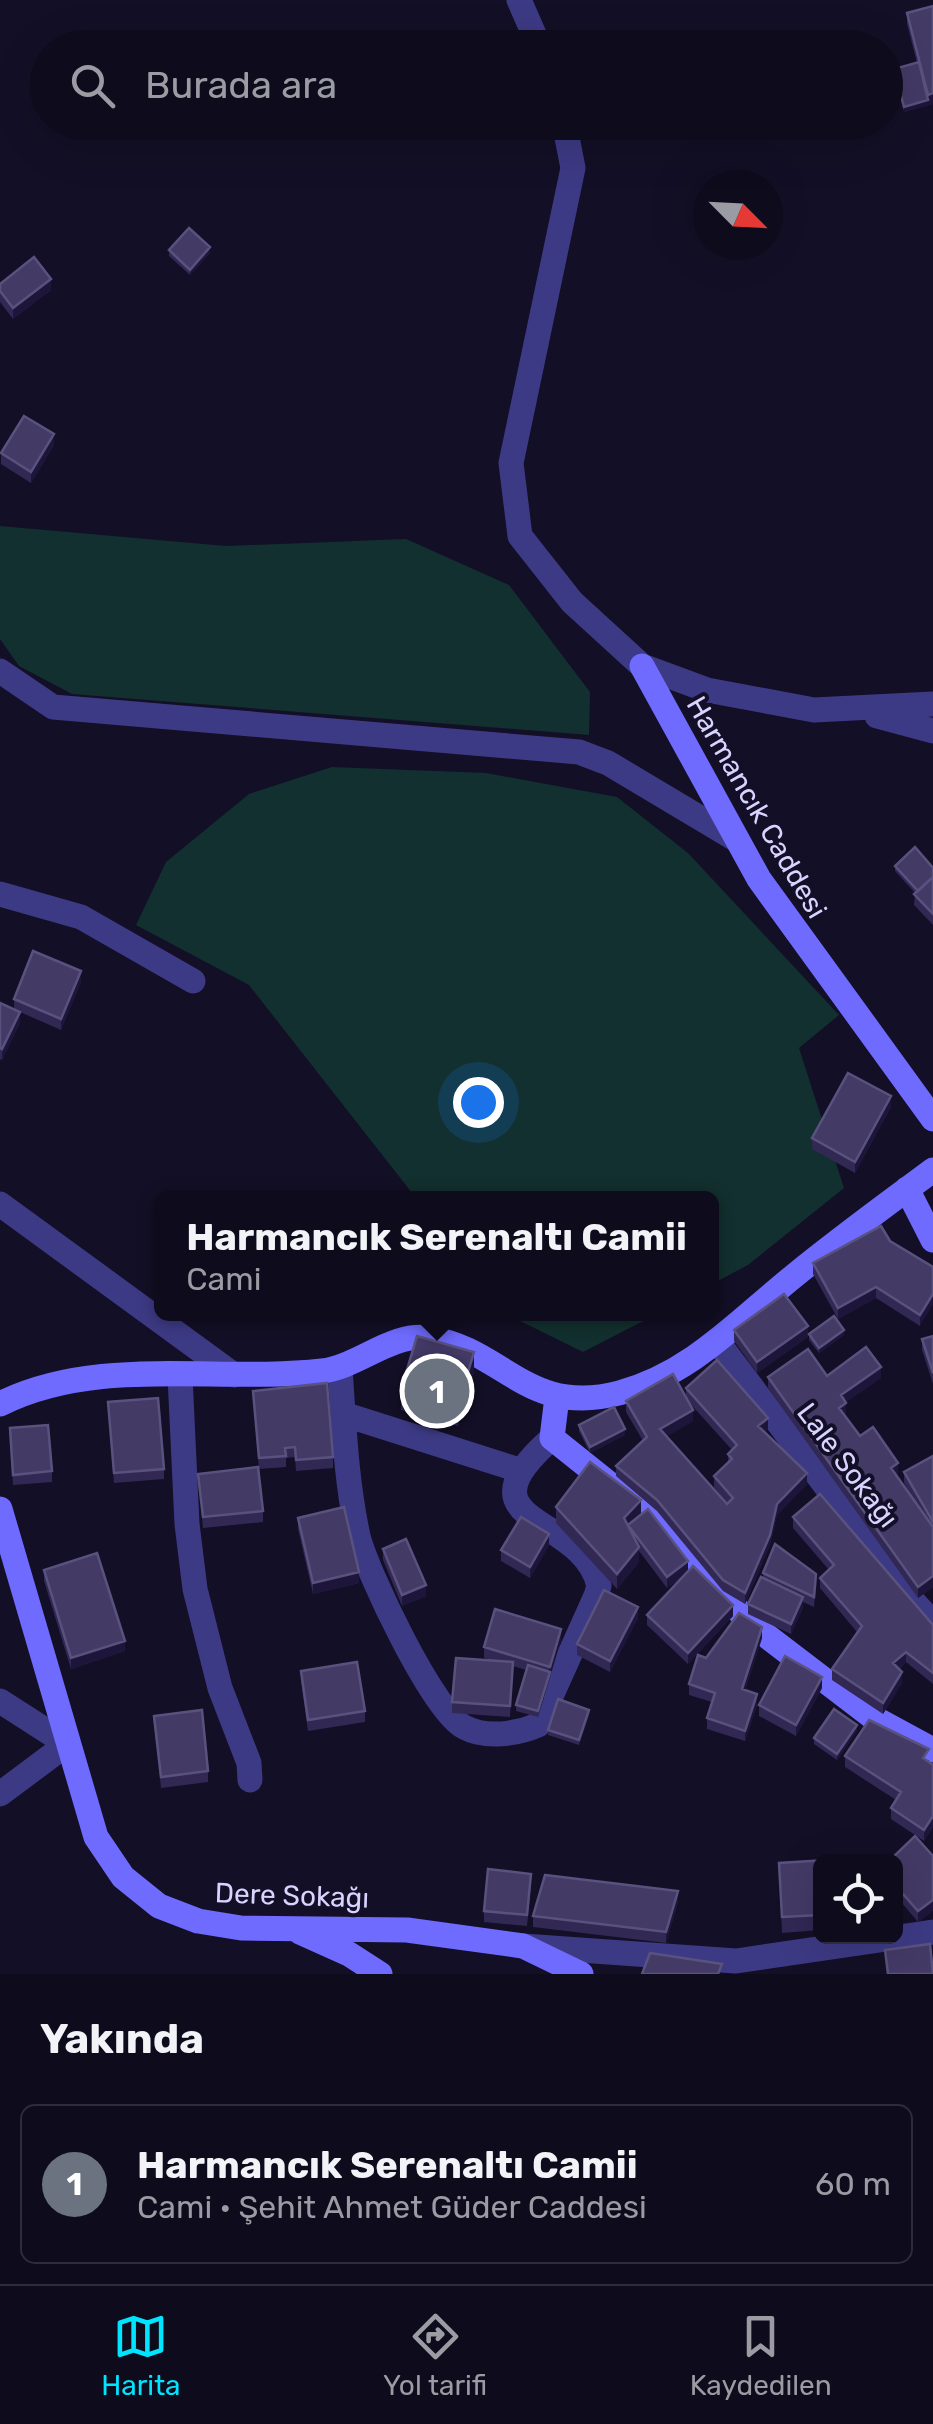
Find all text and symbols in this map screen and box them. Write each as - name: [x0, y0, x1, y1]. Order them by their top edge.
- search box: [30, 30, 903, 140]
- icon: search: [65, 58, 120, 113]
- text: Burada ara: [145, 62, 337, 108]
- north arrow: [693, 170, 783, 260]
- street label: Harmancık Caddesi: [680, 690, 834, 924]
- your location: [453, 1077, 504, 1128]
- popup: [154, 1191, 719, 1321]
- text: Harmancık Serenaltı Camii: [186, 1214, 687, 1260]
- text: Cami: [186, 1260, 261, 1298]
- pin: 1: [404, 1354, 470, 1428]
- street label: Lale Sokağı: [790, 1397, 905, 1534]
- map controls: [813, 1854, 903, 1944]
- button: locate: [813, 1854, 903, 1944]
- street label: Dere Sokağı: [214, 1876, 370, 1915]
- text: Yakında: [40, 2014, 204, 2064]
- text: Harmancık Serenaltı Camii: [137, 2142, 638, 2188]
- text: 1: [67, 2165, 82, 2203]
- text: 60 m: [815, 2165, 891, 2203]
- text: Cami · Şehit Ahmet Güder Caddesi: [137, 2188, 647, 2226]
- tab: Harita: [101, 2309, 181, 2402]
- tab: Yol tarifi: [383, 2309, 487, 2402]
- tab: Kaydedilen: [690, 2309, 832, 2402]

